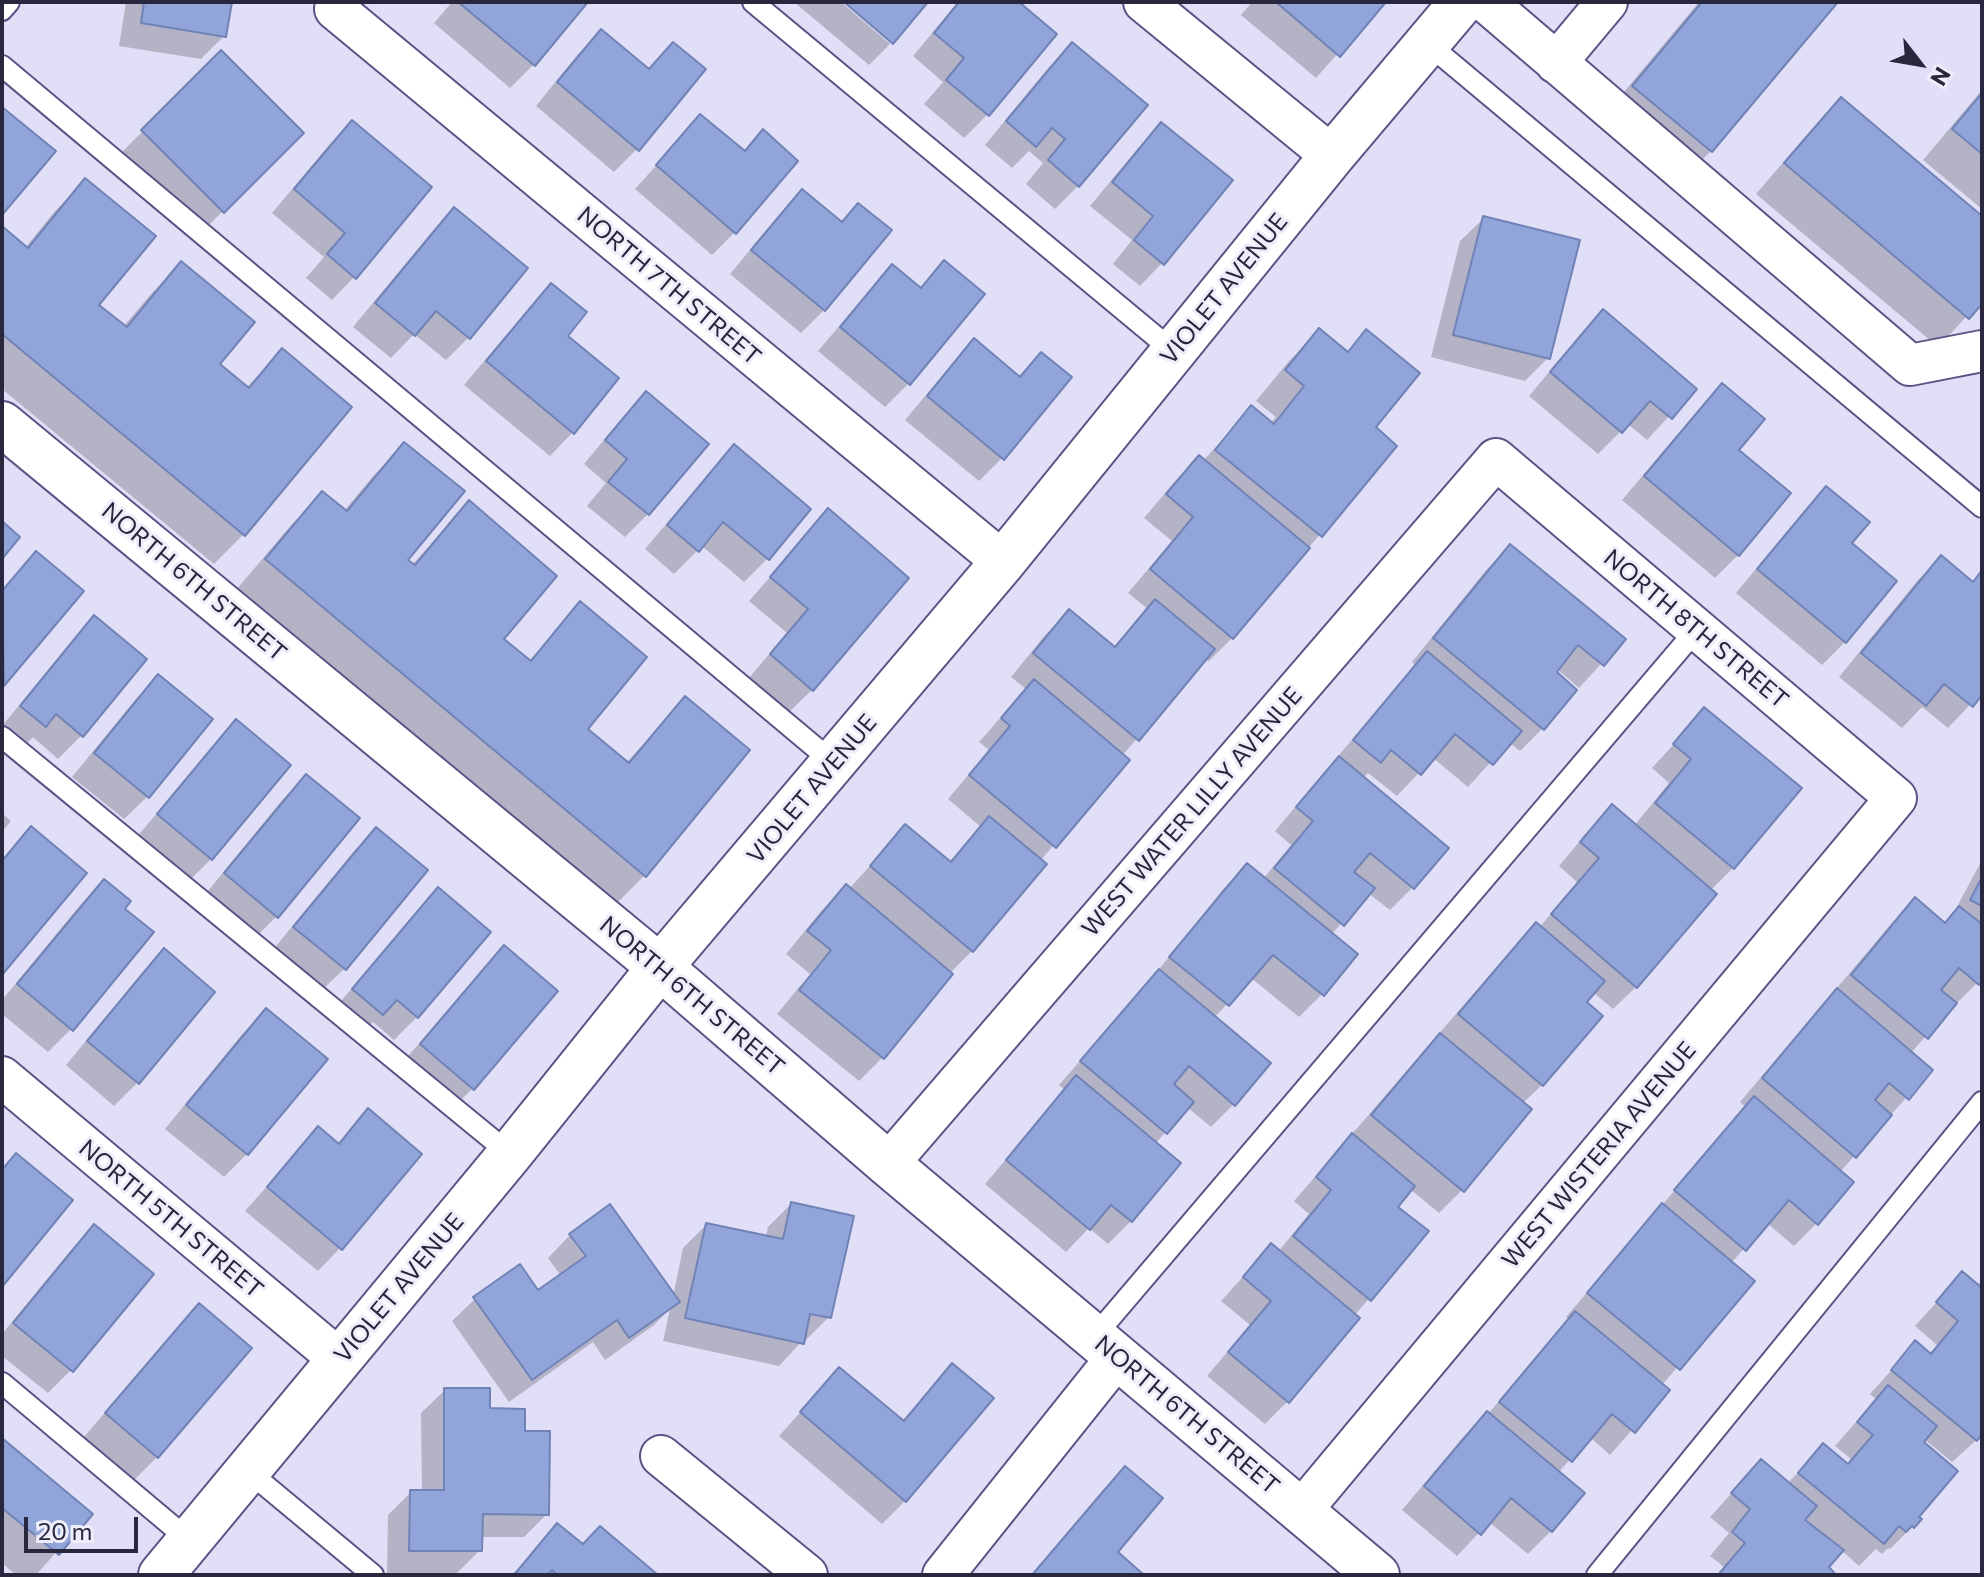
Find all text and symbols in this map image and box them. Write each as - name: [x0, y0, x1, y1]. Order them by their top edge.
- north arrow: [1880, 24, 1960, 104]
- text: N: [1925, 63, 1957, 91]
- street label: NORTH 7TH STREET: [571, 201, 767, 371]
- street label: VIOLET AVENUE: [1154, 208, 1294, 370]
- street label: NORTH 6TH STREET: [96, 496, 292, 668]
- street label: NORTH 8TH STREET: [1598, 543, 1794, 715]
- street label: WEST WATER LILLY AVENUE: [1076, 681, 1308, 943]
- street label: VIOLET AVENUE: [741, 708, 883, 870]
- street label: NORTH 6TH STREET: [594, 910, 790, 1082]
- street label: WEST WISTERIA AVENUE: [1496, 1036, 1702, 1274]
- street label: NORTH 5TH STREET: [73, 1134, 269, 1304]
- street label: VIOLET AVENUE: [328, 1207, 470, 1369]
- street label: NORTH 6TH STREET: [1089, 1329, 1285, 1501]
- scale bar: [28, 1501, 142, 1551]
- text: 20 m: [38, 1516, 92, 1545]

